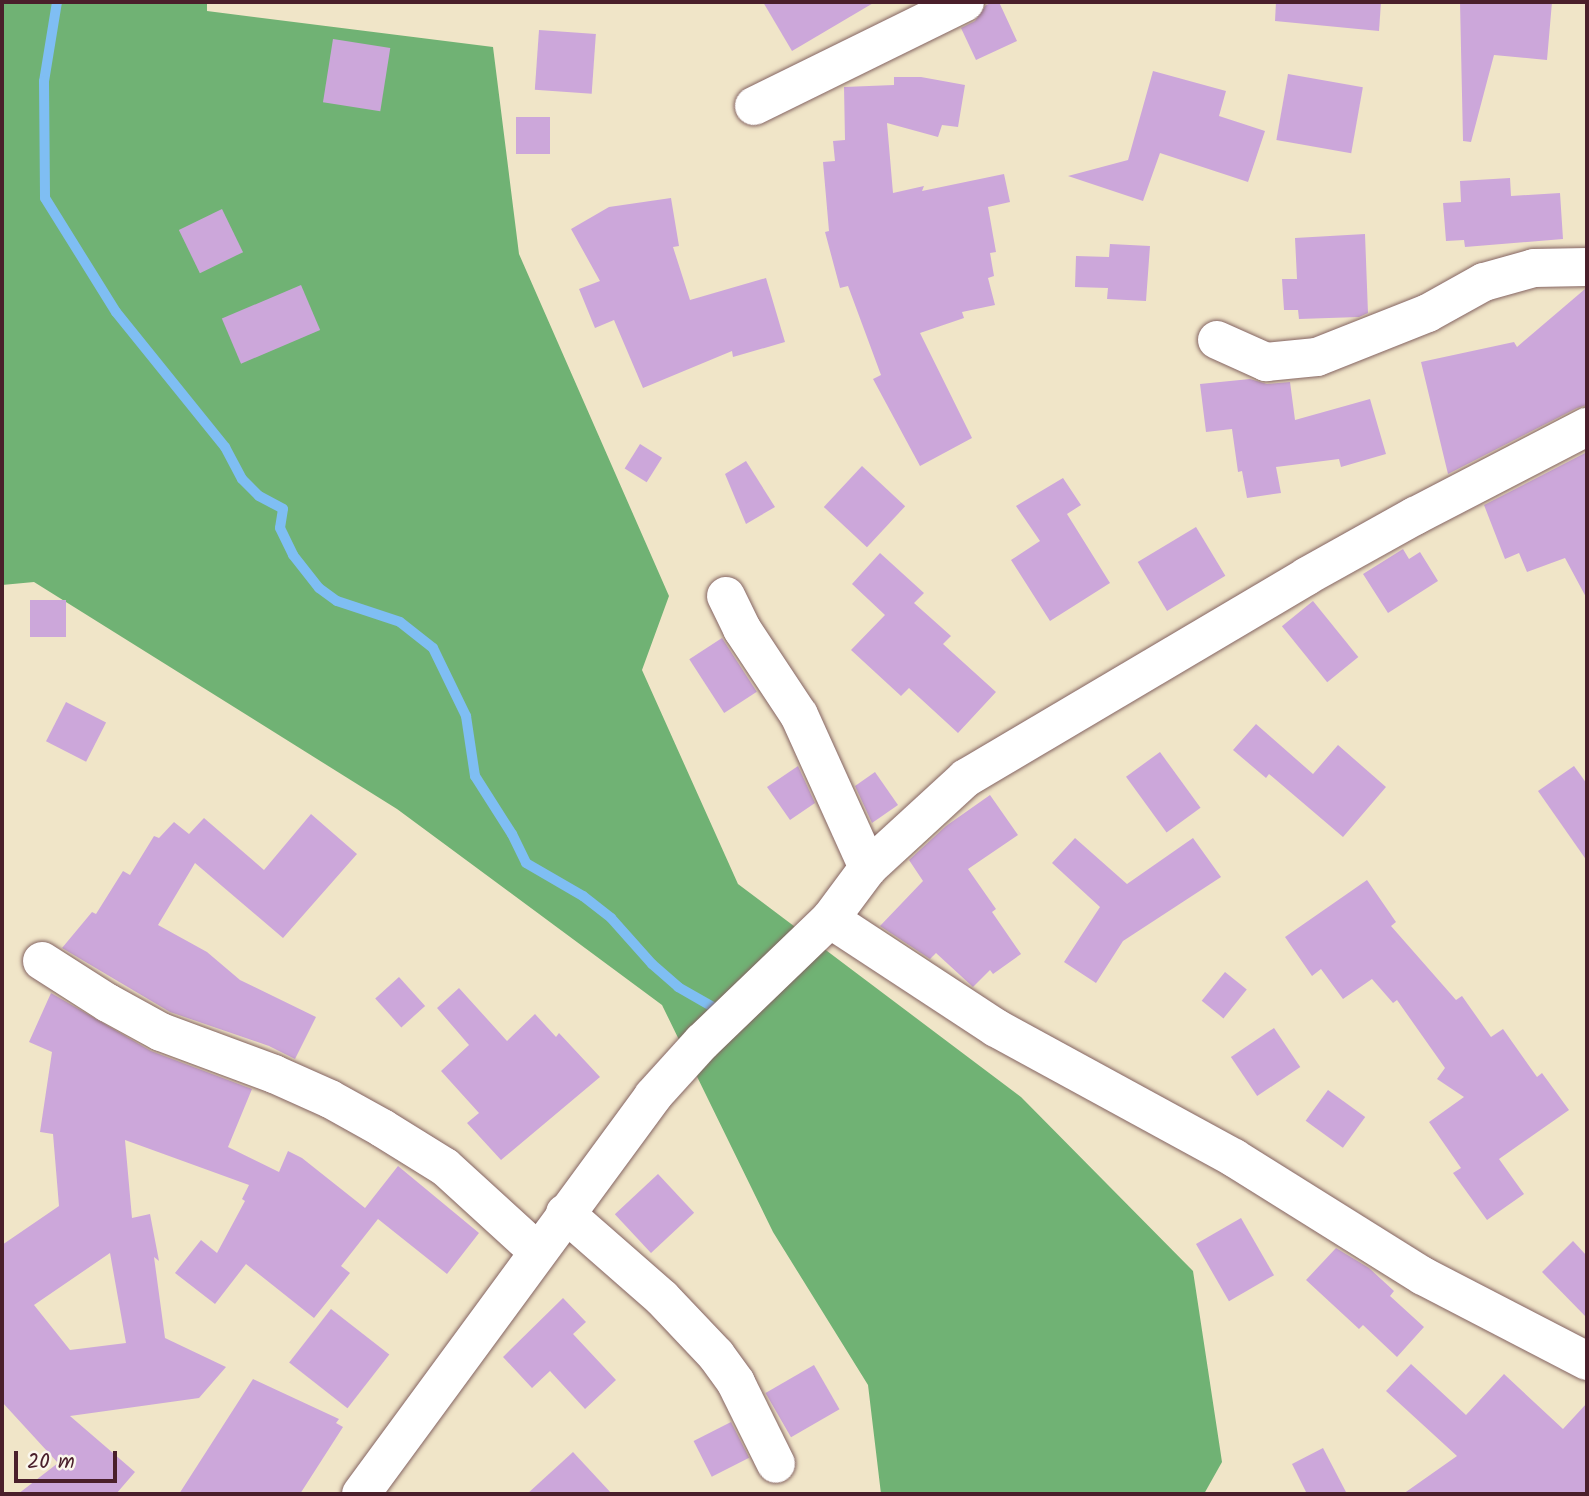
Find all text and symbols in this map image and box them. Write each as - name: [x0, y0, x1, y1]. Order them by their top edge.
- scale bar: [18, 1436, 121, 1480]
- text: 20 m: [27, 1446, 75, 1479]

